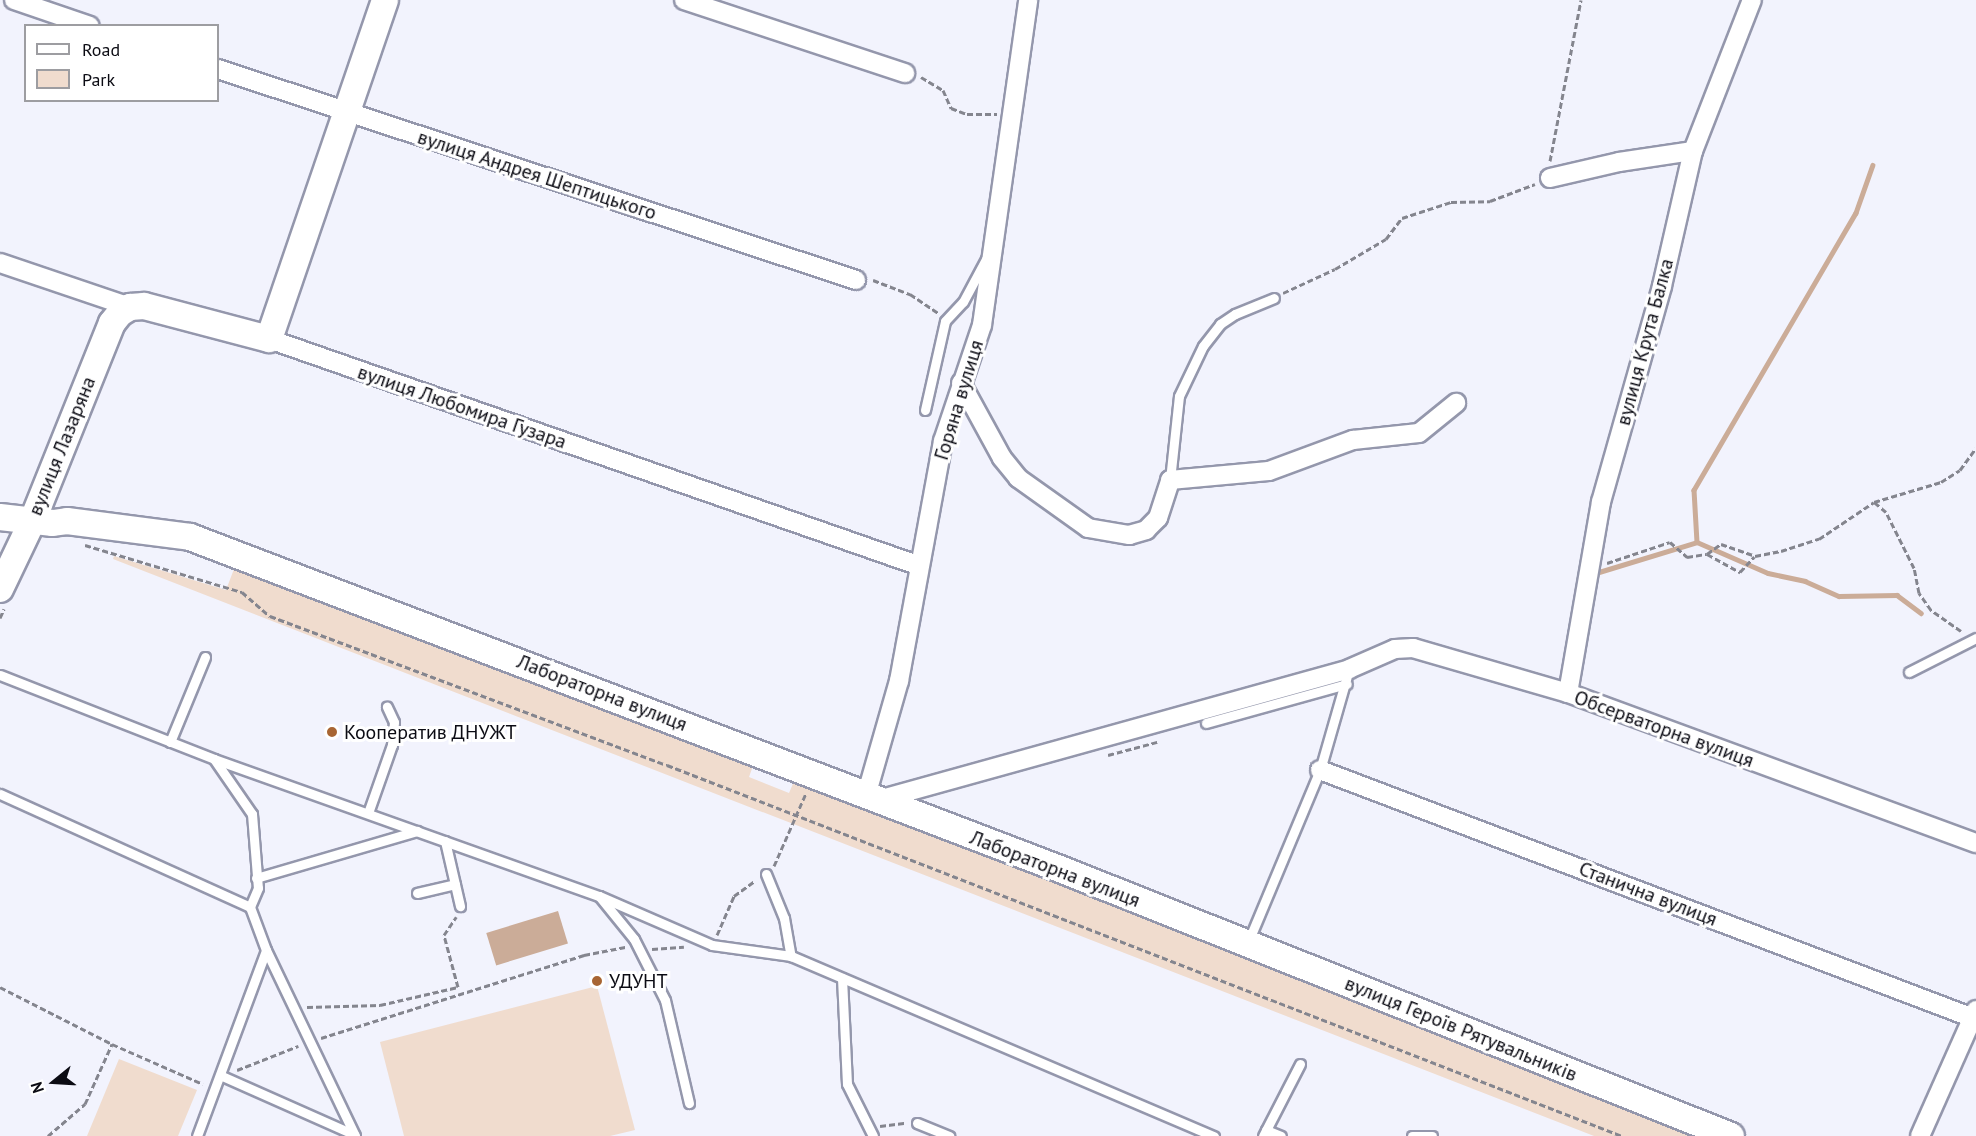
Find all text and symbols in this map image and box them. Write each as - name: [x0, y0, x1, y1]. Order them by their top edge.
- legend: [24, 24, 219, 102]
- text: Road: [82, 38, 120, 61]
- text: Park: [82, 68, 115, 91]
- street label: вулиця Андрея Шептицького: [414, 125, 660, 225]
- street label: вулиця Крута Балка: [1611, 256, 1679, 428]
- street label: Горяна вулиця: [929, 337, 989, 463]
- street label: вулиця Любомира Гузара: [354, 360, 570, 454]
- street label: вулиця Лазаряна: [23, 373, 101, 519]
- street label: Лабораторна вулиця: [514, 649, 690, 737]
- street label: Обсерваторна вулиця: [1571, 685, 1757, 773]
- place label: Кооператив ДНУЖТ: [344, 720, 517, 744]
- marker: Кооператив ДНУЖТ: [325, 725, 339, 739]
- street label: Лабораторна вулиця: [967, 825, 1143, 913]
- street label: Станична вулиця: [1576, 857, 1720, 931]
- place label: УДУНТ: [609, 969, 668, 993]
- street label: вулиця Героїв Рятувальників: [1341, 971, 1581, 1087]
- marker: УДУНТ: [590, 974, 604, 988]
- north arrow: [24, 1052, 84, 1112]
- text: N: [26, 1079, 48, 1096]

